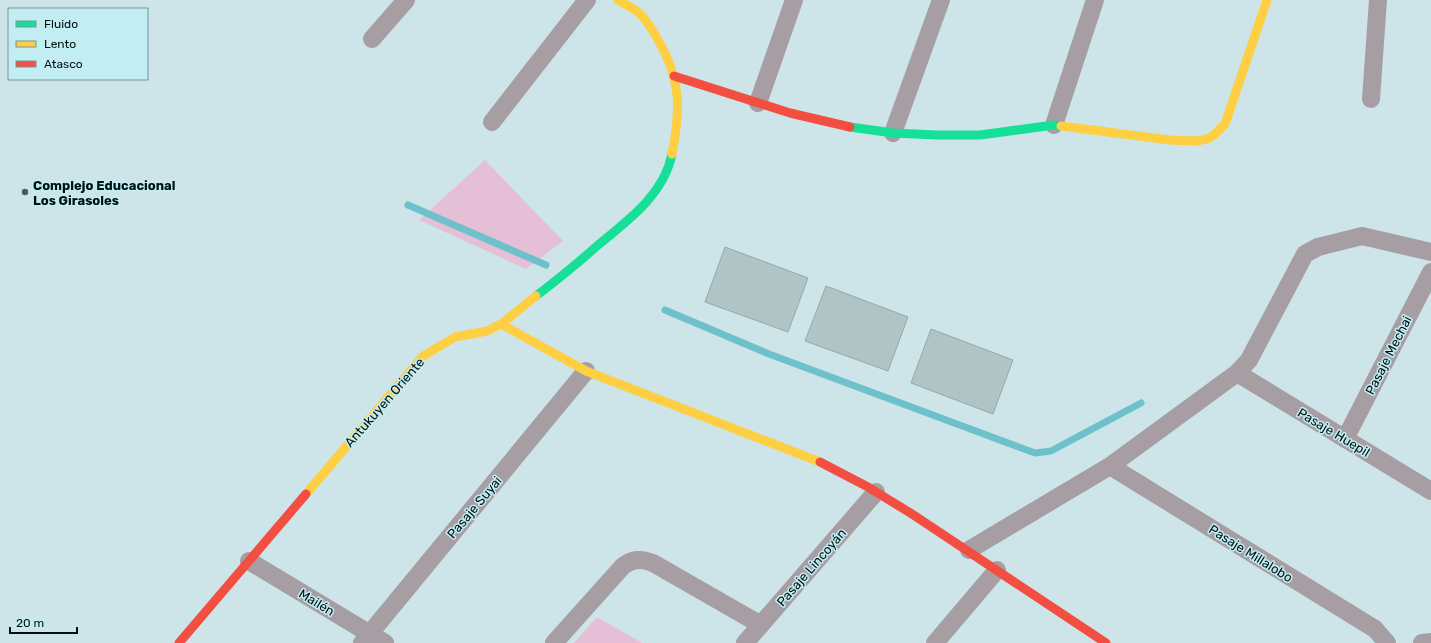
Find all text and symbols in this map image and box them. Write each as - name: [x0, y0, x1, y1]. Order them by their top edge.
- legend: [8, 8, 148, 80]
- text: Fluido: [44, 17, 78, 31]
- text: Lento: [44, 37, 76, 51]
- text: Atasco: [44, 57, 83, 71]
- place label: Complejo Educacional Los Girasoles: [33, 178, 176, 208]
- marker: Complejo Educacional Los Girasoles: [20, 187, 30, 197]
- street label: Pasaje Mechai: [1362, 313, 1415, 397]
- street label: Antukuyen Oriente: [341, 355, 427, 450]
- street label: Pasaje Huepil: [1295, 405, 1373, 460]
- street label: Pasaje Suyai: [444, 473, 505, 541]
- street label: Pasaje Millalobo: [1206, 522, 1295, 585]
- street label: Pasaje Lincoyán: [774, 526, 849, 609]
- street label: Mailén: [296, 586, 337, 619]
- scale bar: [10, 609, 77, 635]
- text: 20 m: [16, 616, 44, 630]

